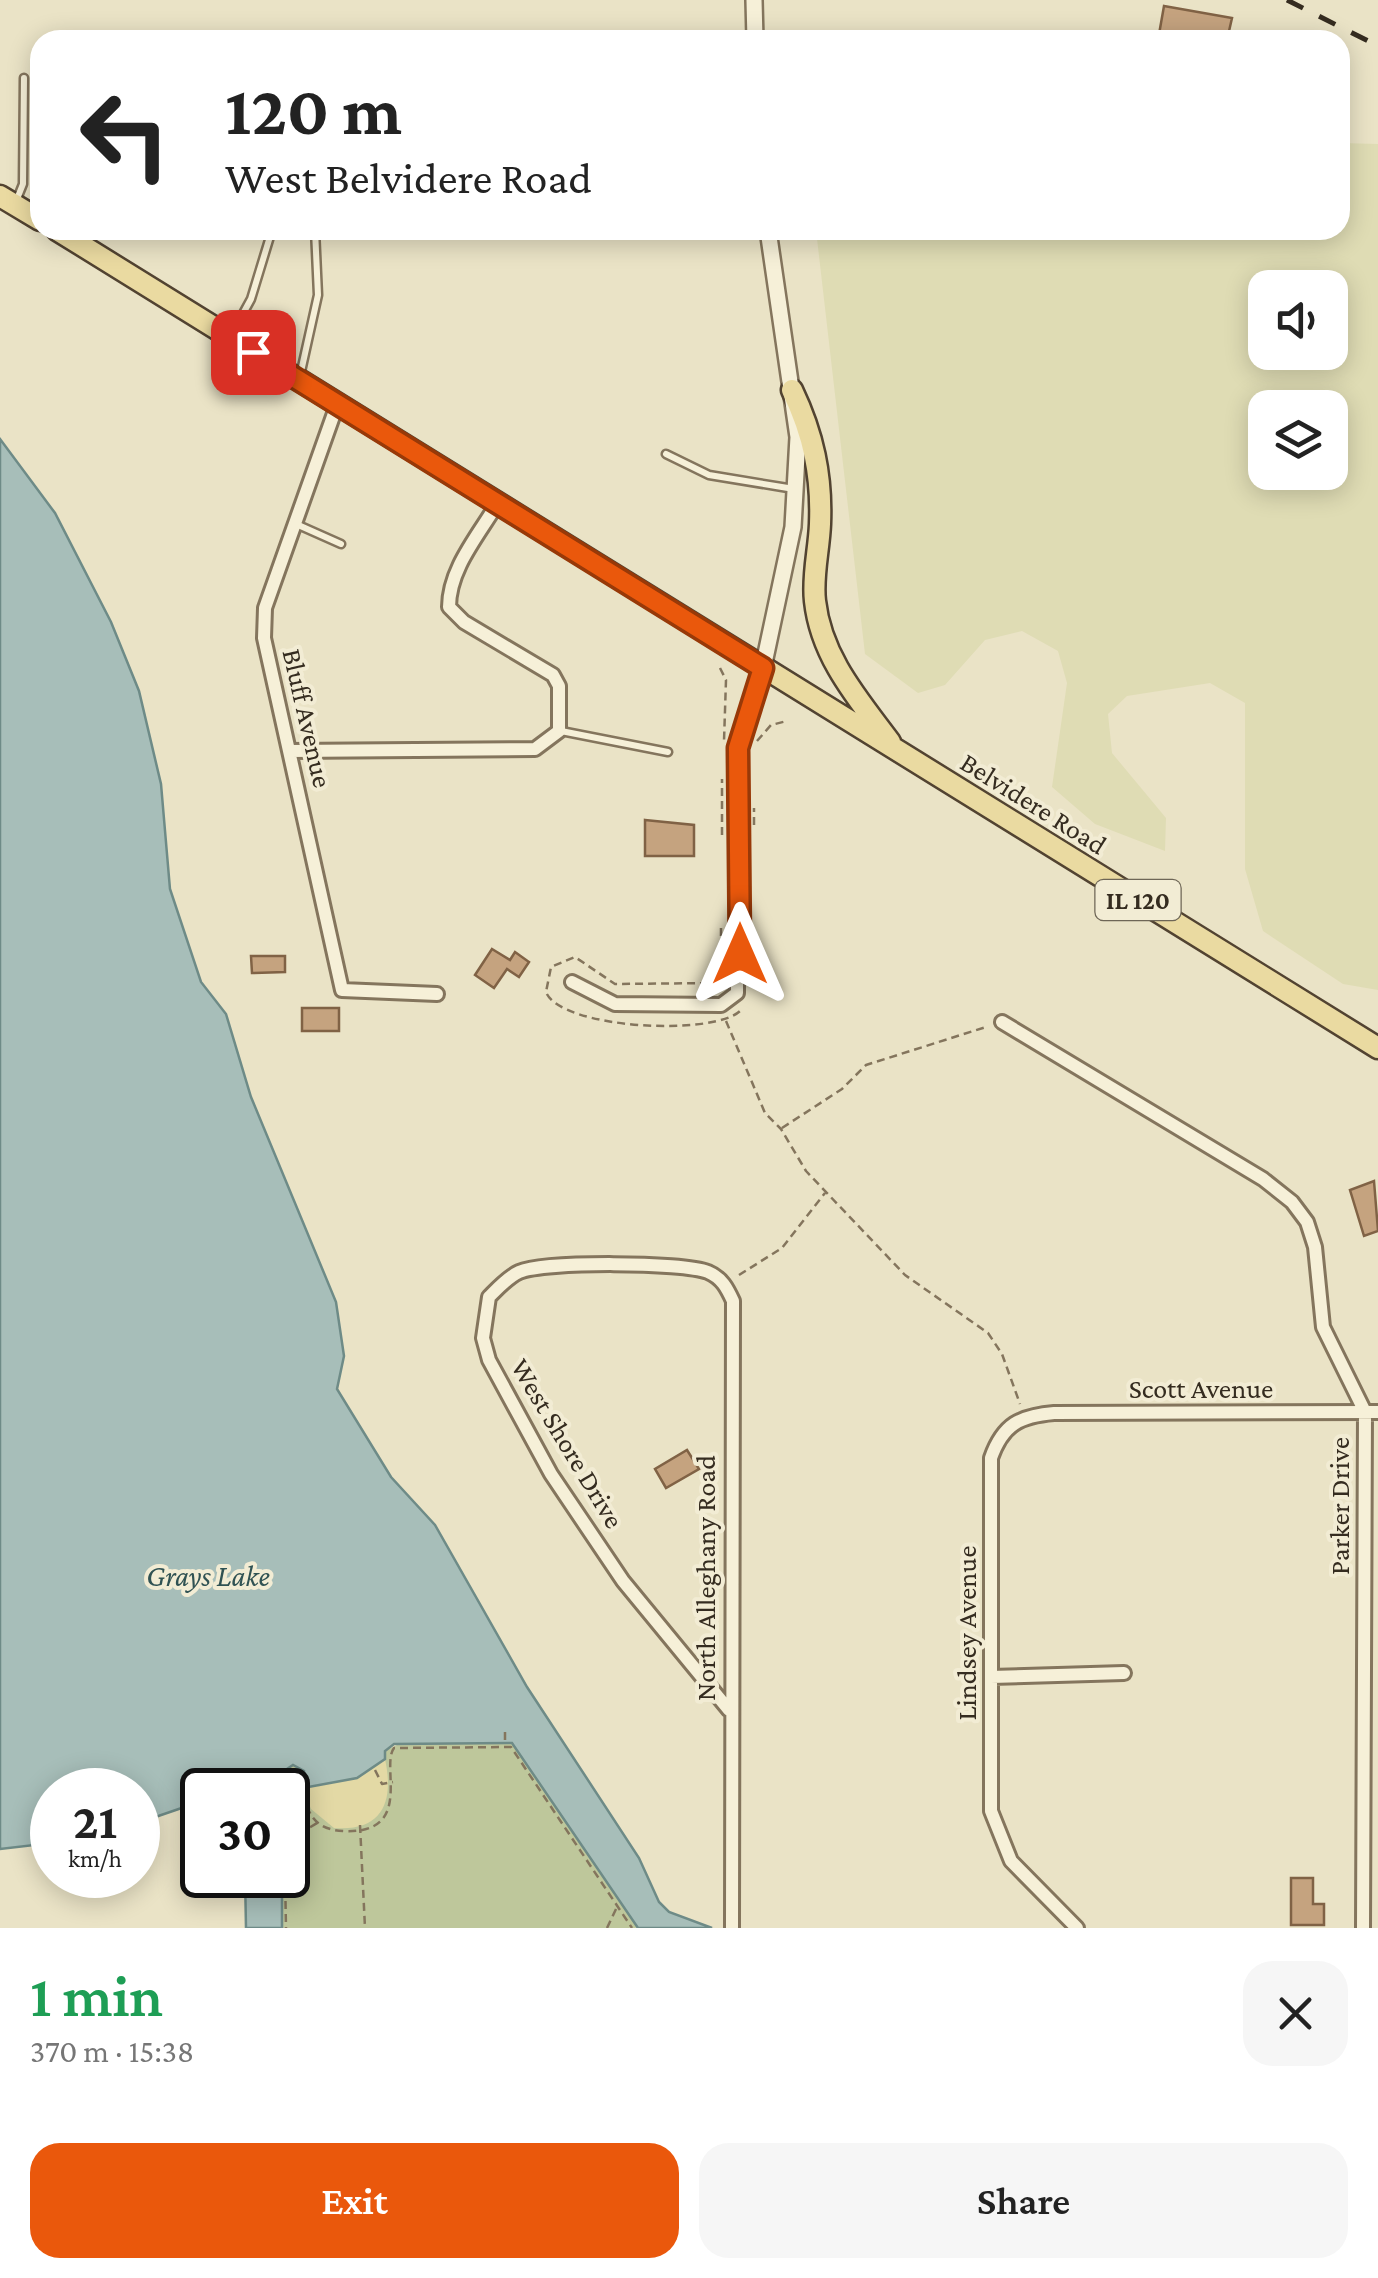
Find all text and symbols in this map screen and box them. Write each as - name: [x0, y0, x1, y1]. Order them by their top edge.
- icon: left: [60, 70, 190, 200]
- text: 120 m: [225, 71, 402, 149]
- text: West Belvidere Road: [225, 153, 592, 203]
- map controls: [1248, 270, 1348, 490]
- button: sound: [1248, 270, 1348, 370]
- pin: [211, 310, 296, 395]
- icon: arrive: [226, 325, 281, 380]
- button: layers: [1248, 390, 1348, 490]
- street label: Bluff Avenue: [276, 646, 339, 791]
- street label: Belvidere Road: [955, 746, 1113, 861]
- road number: IL 120: [1096, 880, 1180, 920]
- position arrow: [688, 902, 792, 1006]
- street label: West Shore Drive: [505, 1353, 630, 1534]
- street label: Scott Avenue: [1129, 1373, 1273, 1404]
- street label: Parker Drive: [1324, 1437, 1355, 1575]
- street label: North Alleghany Road: [690, 1455, 721, 1701]
- street label: Lindsey Avenue: [951, 1546, 982, 1720]
- water label: Grays Lake: [146, 1559, 270, 1593]
- speed limit sign: 30: [180, 1768, 310, 1898]
- text: 21: [73, 1793, 117, 1849]
- text: km/h: [68, 1845, 122, 1872]
- button: close: [1243, 1961, 1348, 2066]
- text: 1 min: [30, 1962, 163, 2029]
- text: 370 m · 15:38: [30, 2033, 194, 2069]
- button: Exit: [30, 2143, 679, 2258]
- button: Share: [699, 2143, 1348, 2258]

